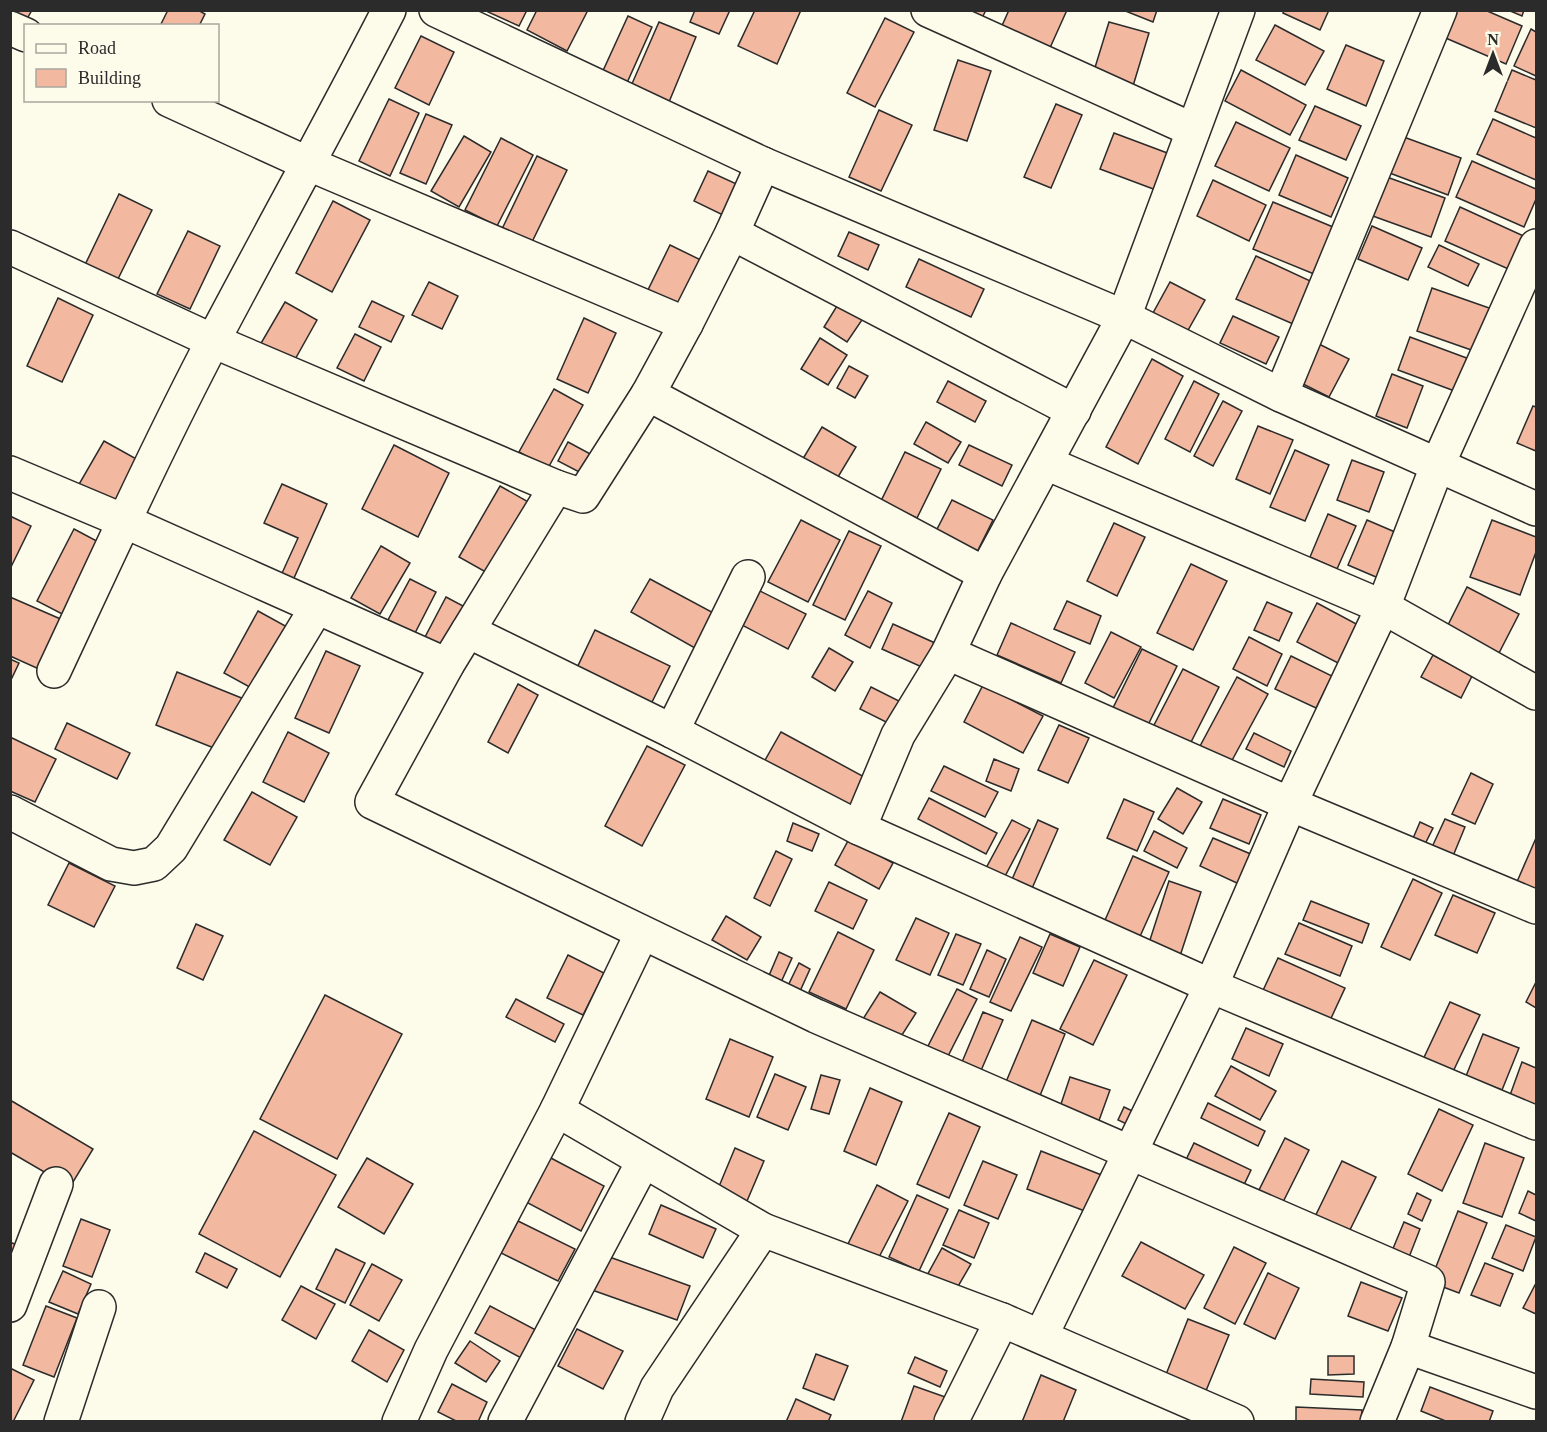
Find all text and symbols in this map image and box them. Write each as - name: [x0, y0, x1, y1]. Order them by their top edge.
- legend: [24, 24, 219, 102]
- north arrow: [1463, 24, 1523, 84]
- text: N: [1487, 31, 1499, 48]
- text: Road: [78, 38, 116, 58]
- text: Building: [78, 68, 141, 88]

